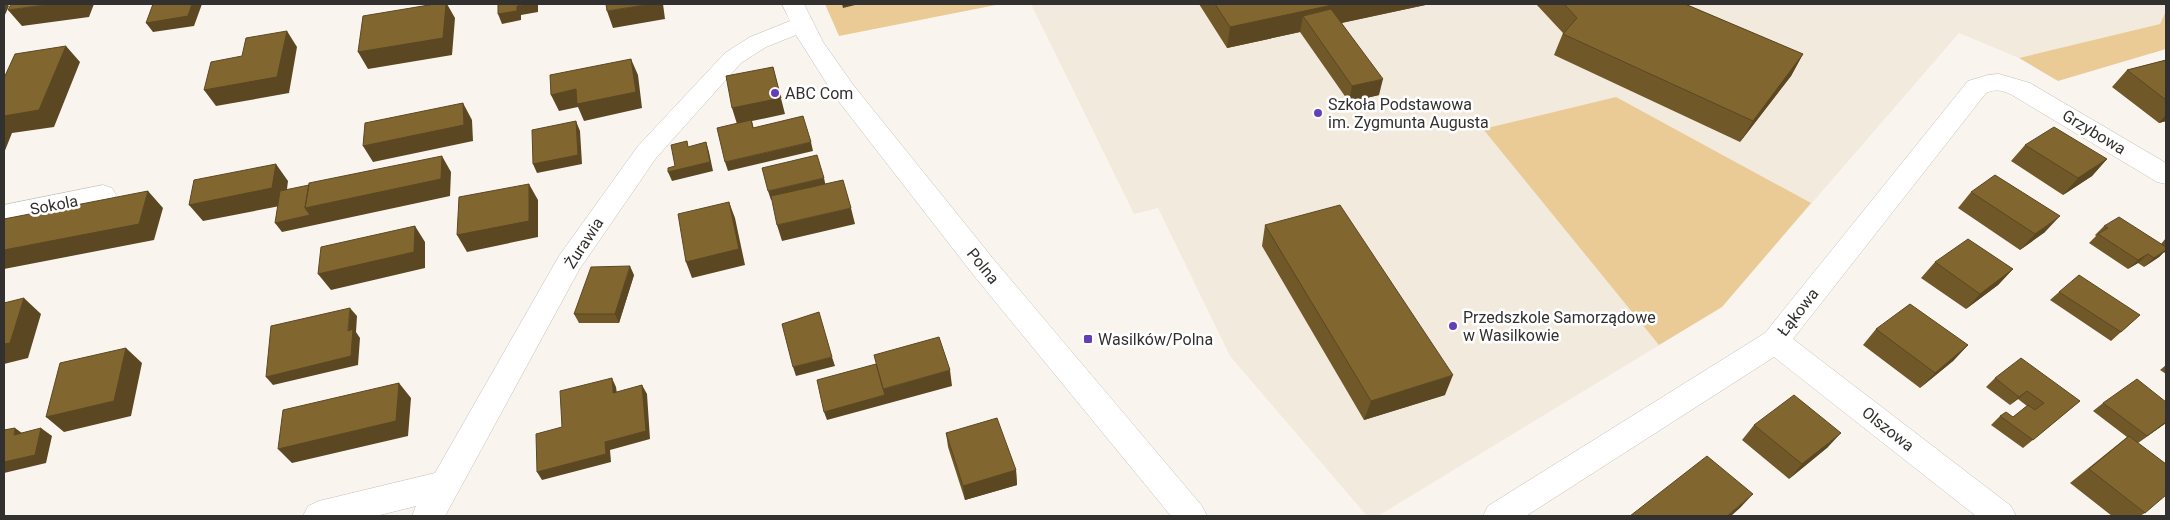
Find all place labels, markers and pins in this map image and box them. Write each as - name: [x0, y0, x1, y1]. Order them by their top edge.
- place label: ABC Com: [785, 84, 853, 103]
- marker: ABC Com: [769, 87, 781, 99]
- place label: Szkoła Podstawowa im. Zygmunta Augusta: [1328, 95, 1489, 132]
- marker: Szkoła Podstawowa im. Zygmunta Augusta: [1312, 107, 1324, 119]
- place label: Przedszkole Samorządowe w Wasilkowie: [1463, 308, 1656, 345]
- marker: Przedszkole Samorządowe w Wasilkowie: [1447, 320, 1459, 332]
- place label: Wasilków/Polna: [1098, 330, 1213, 349]
- marker: Wasilków/Polna: [1082, 333, 1094, 345]

